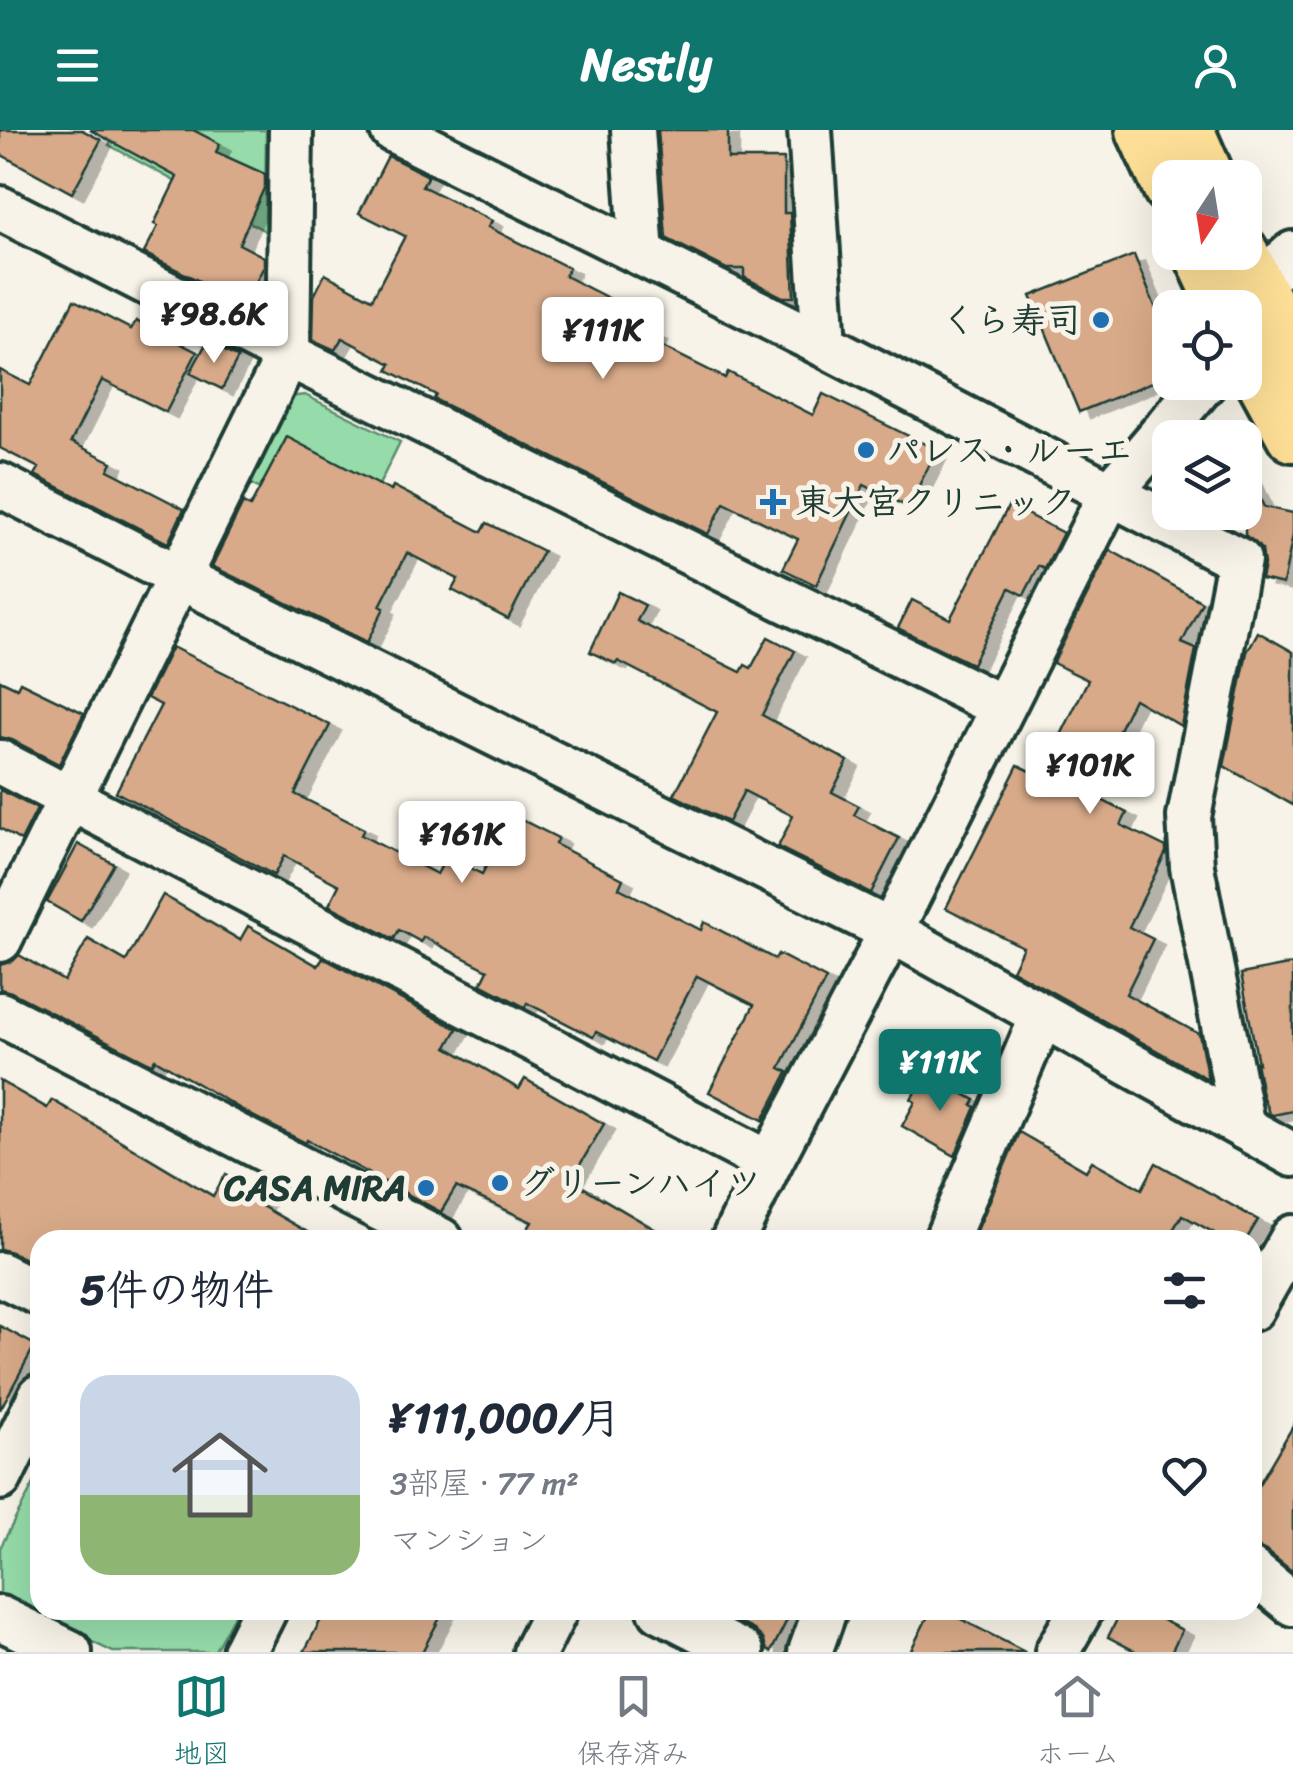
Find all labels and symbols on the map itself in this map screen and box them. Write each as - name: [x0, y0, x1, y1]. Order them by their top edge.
- north arrow: [1152, 160, 1262, 270]
- pin: ¥98.6K: [133, 281, 295, 366]
- place label: くら寿司: [941, 289, 1081, 351]
- pin: ¥111K: [533, 297, 673, 382]
- marker: くら寿司: [1090, 309, 1112, 331]
- place label: パレス・ルーエ: [886, 419, 1132, 481]
- marker: パレス・ルーエ: [855, 439, 877, 461]
- place label: 東大宮クリニック: [796, 471, 1076, 533]
- marker: 東大宮クリニック: [760, 489, 786, 515]
- pin: ¥101K: [1020, 732, 1160, 817]
- pin: ¥161K: [392, 801, 532, 886]
- pin: ¥111K: [870, 1029, 1010, 1114]
- place label: グリーンハイツ: [520, 1152, 762, 1214]
- place label: CASA MIRA: [223, 1157, 406, 1219]
- marker: グリーンハイツ: [489, 1172, 511, 1194]
- marker: CASA MIRA: [415, 1177, 437, 1199]

